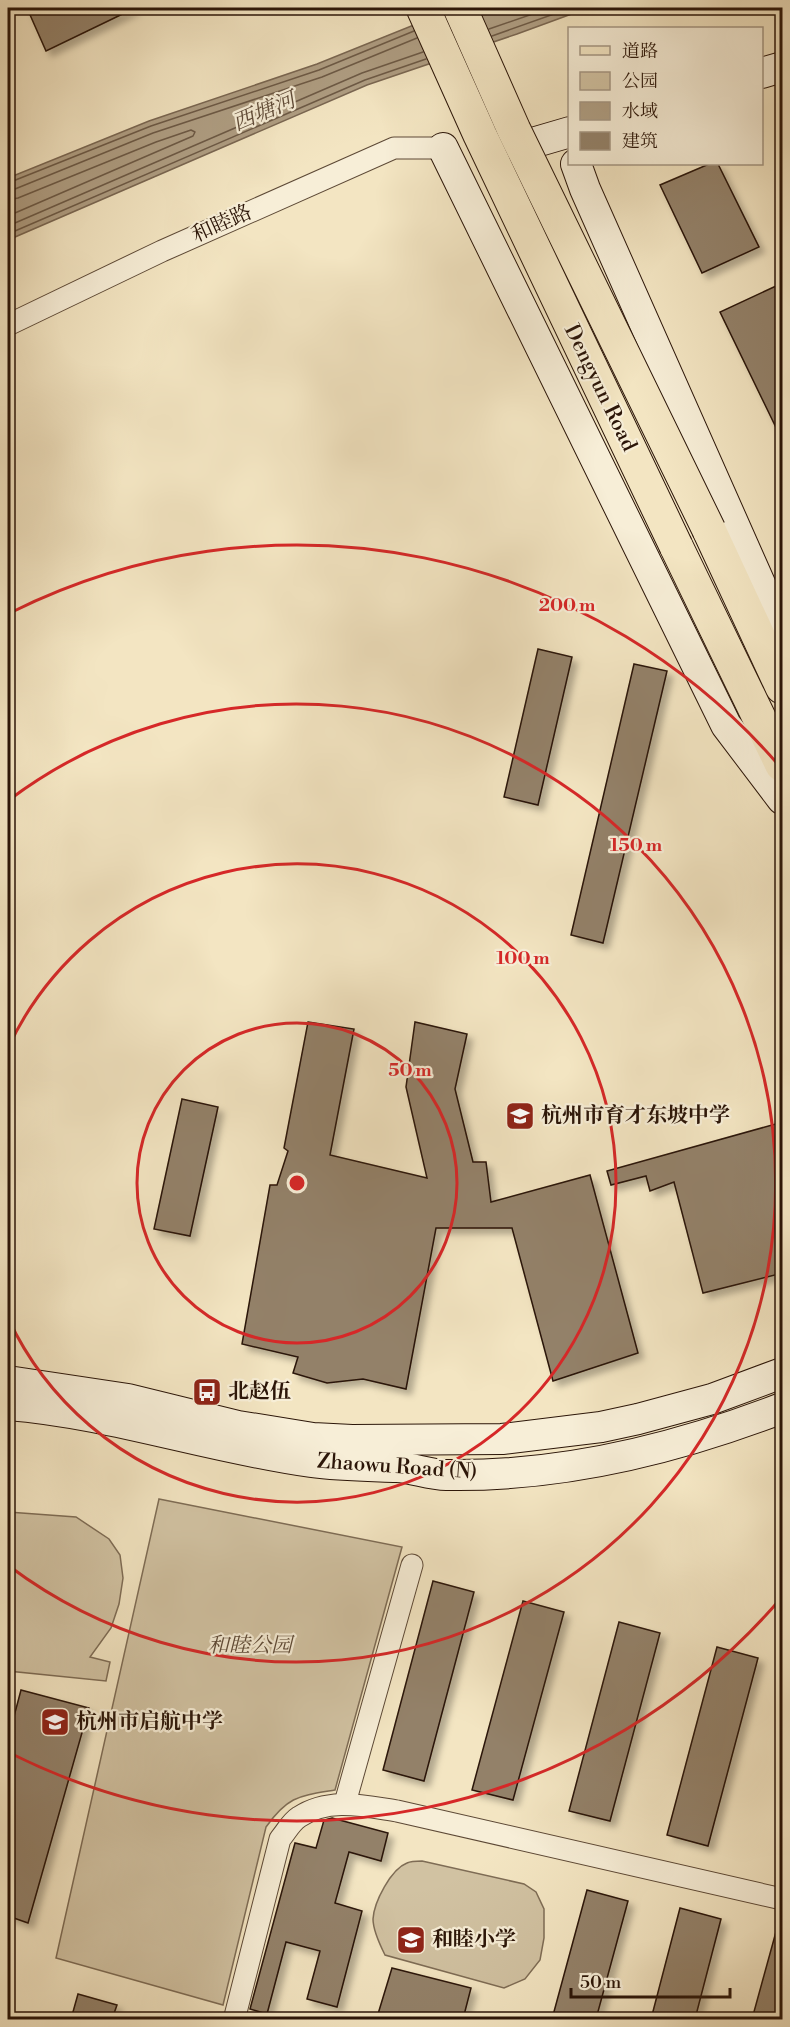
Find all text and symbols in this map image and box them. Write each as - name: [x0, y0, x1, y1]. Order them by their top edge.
- legend: [568, 27, 763, 165]
- text: 道路: [622, 40, 658, 63]
- text: 公园: [622, 70, 658, 93]
- water label: 西塘河: [228, 85, 303, 137]
- text: 水域: [622, 100, 658, 123]
- text: 建筑: [622, 130, 658, 153]
- street label: 和睦路: [188, 199, 256, 249]
- street label: Dengyun Road: [558, 320, 642, 456]
- text: 200 m: [539, 594, 596, 617]
- text: 150 m: [610, 834, 663, 857]
- text: 100 m: [496, 947, 550, 970]
- text: 50 m: [388, 1059, 432, 1082]
- school or university icon: 杭州市育才东坡中学: [504, 1100, 536, 1132]
- place label: 杭州市育才东坡中学: [541, 1103, 730, 1129]
- centre of rings: [287, 1173, 307, 1193]
- bus stop icon: 北赵伍: [191, 1376, 223, 1408]
- place label: 北赵伍: [228, 1379, 291, 1405]
- street label: Zhaowu Road (N): [316, 1448, 478, 1486]
- park label: 和睦公园: [208, 1633, 295, 1659]
- school or university icon: 杭州市启航中学: [39, 1706, 71, 1738]
- place label: 杭州市启航中学: [76, 1709, 223, 1735]
- school or university icon: 和睦小学: [395, 1924, 427, 1956]
- place label: 和睦小学: [432, 1927, 516, 1953]
- scale bar: [571, 1961, 730, 1999]
- text: 50 m: [580, 1971, 622, 1994]

